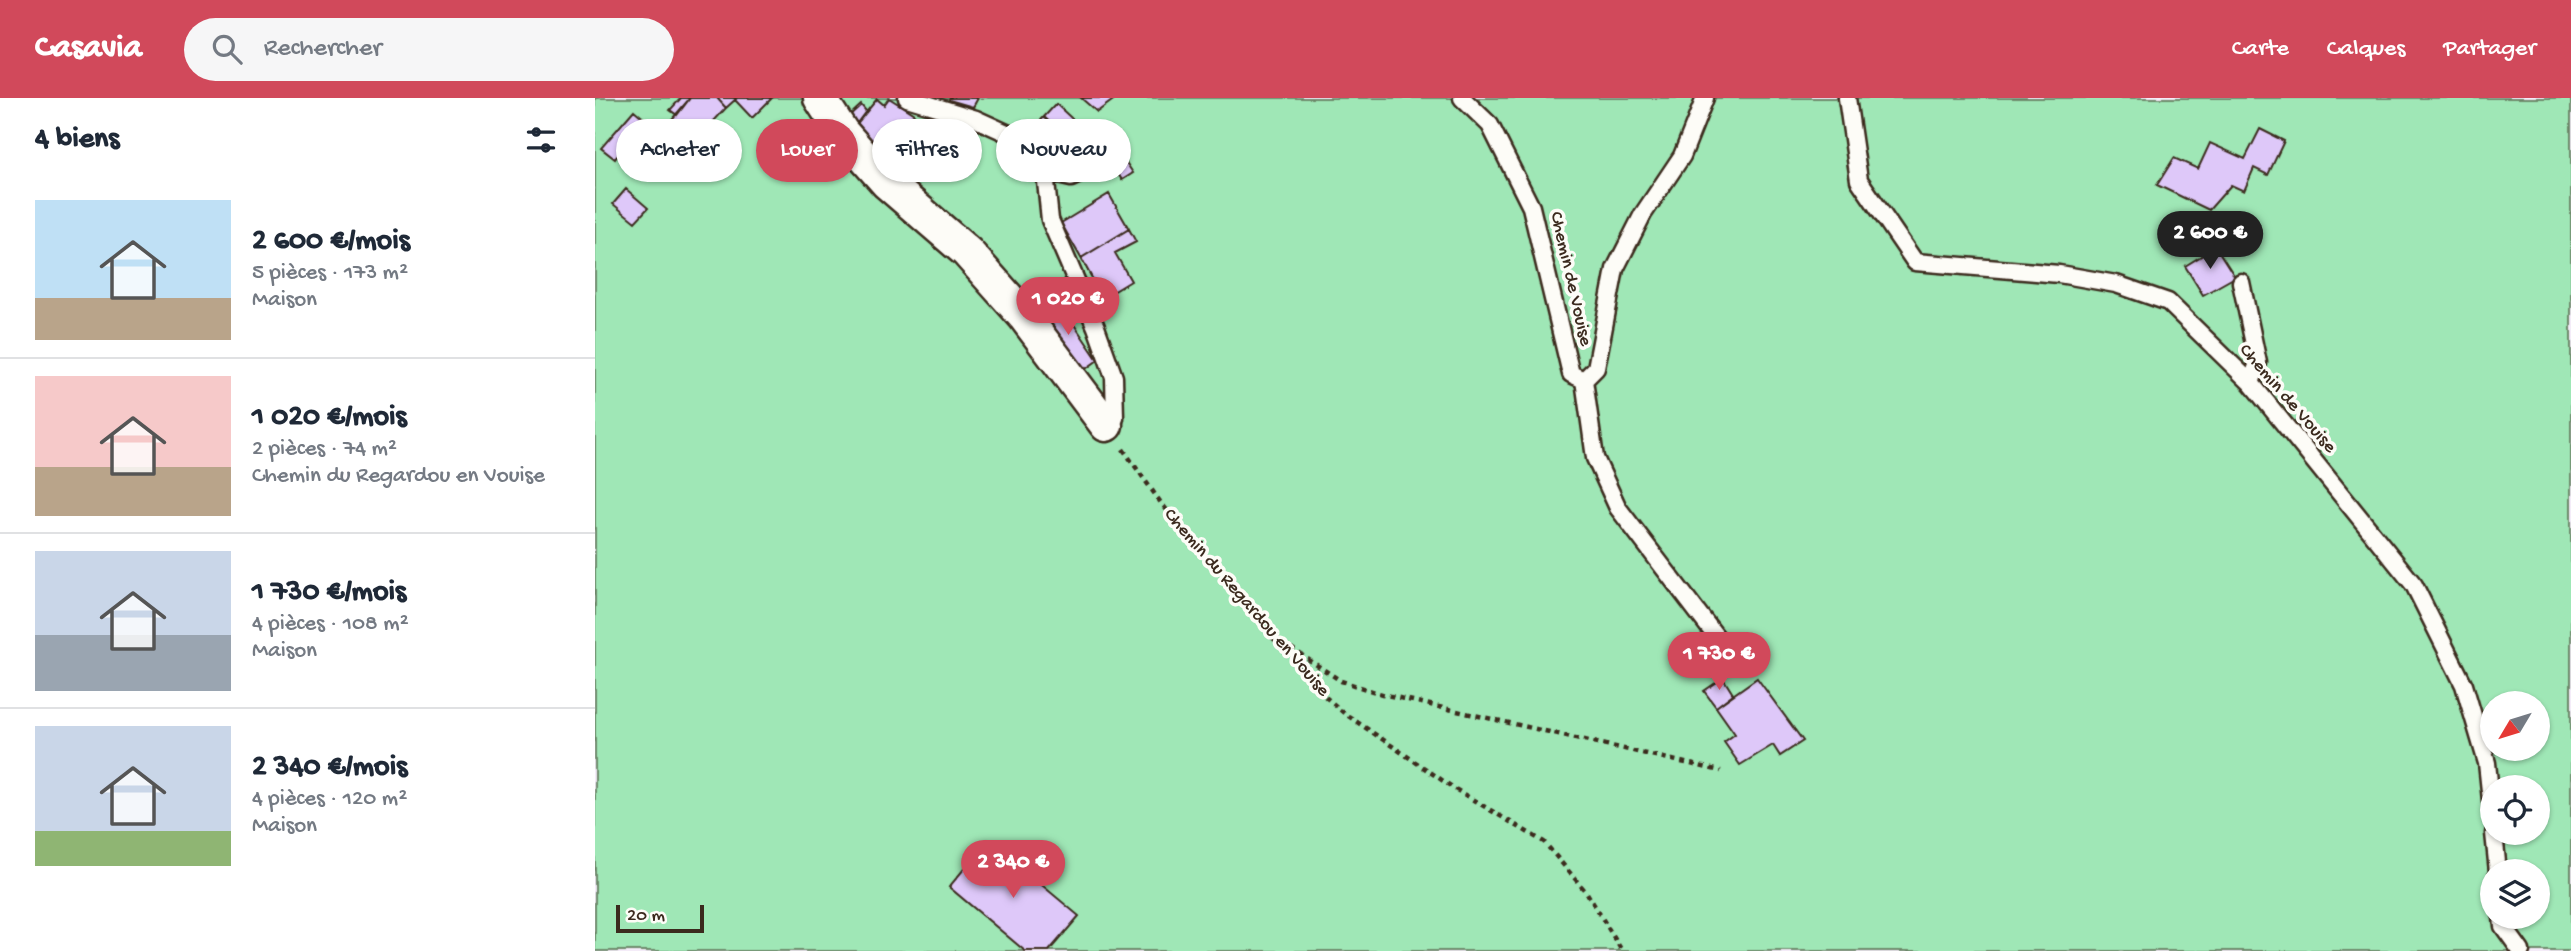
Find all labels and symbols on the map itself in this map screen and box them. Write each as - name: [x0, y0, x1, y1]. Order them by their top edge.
- street label: Chemin de Vouise: [1543, 210, 1597, 349]
- pin: 2 600 €: [2145, 212, 2275, 271]
- pin: 1 020 €: [1003, 278, 1133, 337]
- street label: Chemin de Vouise: [2233, 340, 2341, 458]
- street label: Chemin du Regardou en Vouise: [1158, 504, 1334, 702]
- pin: 1 730 €: [1654, 632, 1784, 692]
- north arrow: [2480, 691, 2550, 761]
- pin: 2 340 €: [948, 840, 1078, 900]
- scale bar: [616, 902, 703, 934]

